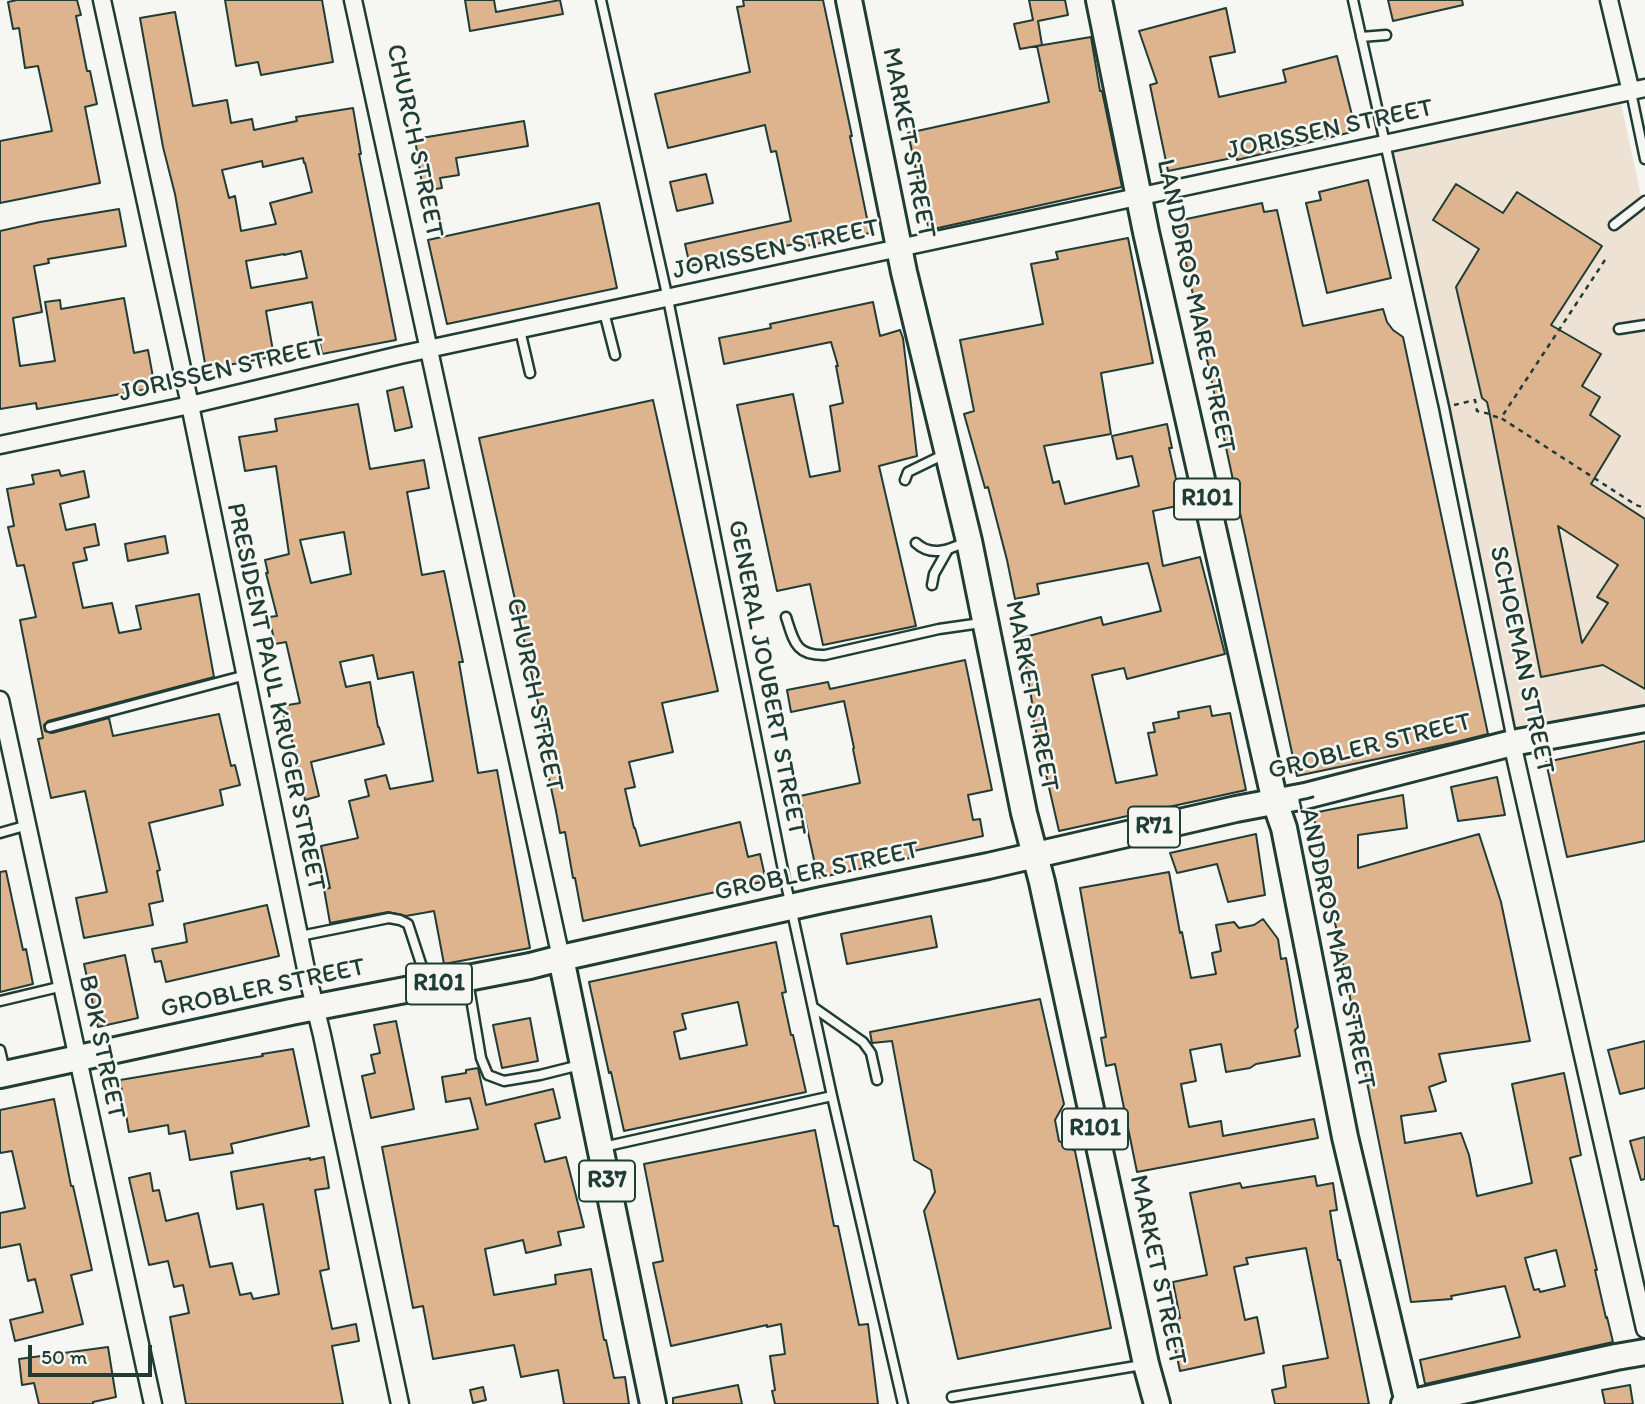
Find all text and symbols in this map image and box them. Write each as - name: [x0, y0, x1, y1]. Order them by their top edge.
- street label: CHURCH STREET: [378, 41, 450, 241]
- street label: MARKET STREET: [874, 45, 942, 241]
- street label: JORISSEN STREET: [1224, 93, 1436, 167]
- street label: LANDDROS MARE STREET: [1149, 156, 1241, 456]
- street label: JORISSEN STREET: [670, 213, 882, 287]
- street label: JORISSEN STREET: [116, 332, 328, 410]
- road number: R101: [1174, 478, 1240, 520]
- street label: PRESIDENT PAUL KRUGER STREET: [219, 500, 331, 894]
- street label: GENERAL JOUBERT STREET: [720, 518, 812, 838]
- street label: SCHOEMAN STREET: [1482, 543, 1560, 777]
- street label: CHURCH STREET: [498, 595, 570, 795]
- street label: MARKET STREET: [997, 598, 1065, 794]
- street label: GROBLER STREET: [1265, 707, 1475, 787]
- street label: LANDDROS MARE STREET: [1289, 792, 1381, 1092]
- road number: R71: [1128, 806, 1180, 848]
- street label: GROBLER STREET: [712, 835, 922, 909]
- street label: GROBLER STREET: [158, 952, 368, 1026]
- road number: R101: [406, 964, 472, 1004]
- street label: BOK STREET: [71, 972, 131, 1122]
- road number: R101: [1062, 1108, 1128, 1149]
- road number: R37: [579, 1161, 635, 1202]
- street label: MARKET STREET: [1122, 1172, 1192, 1368]
- scale bar: [32, 1330, 156, 1374]
- text: 50 m: [41, 1344, 87, 1369]

